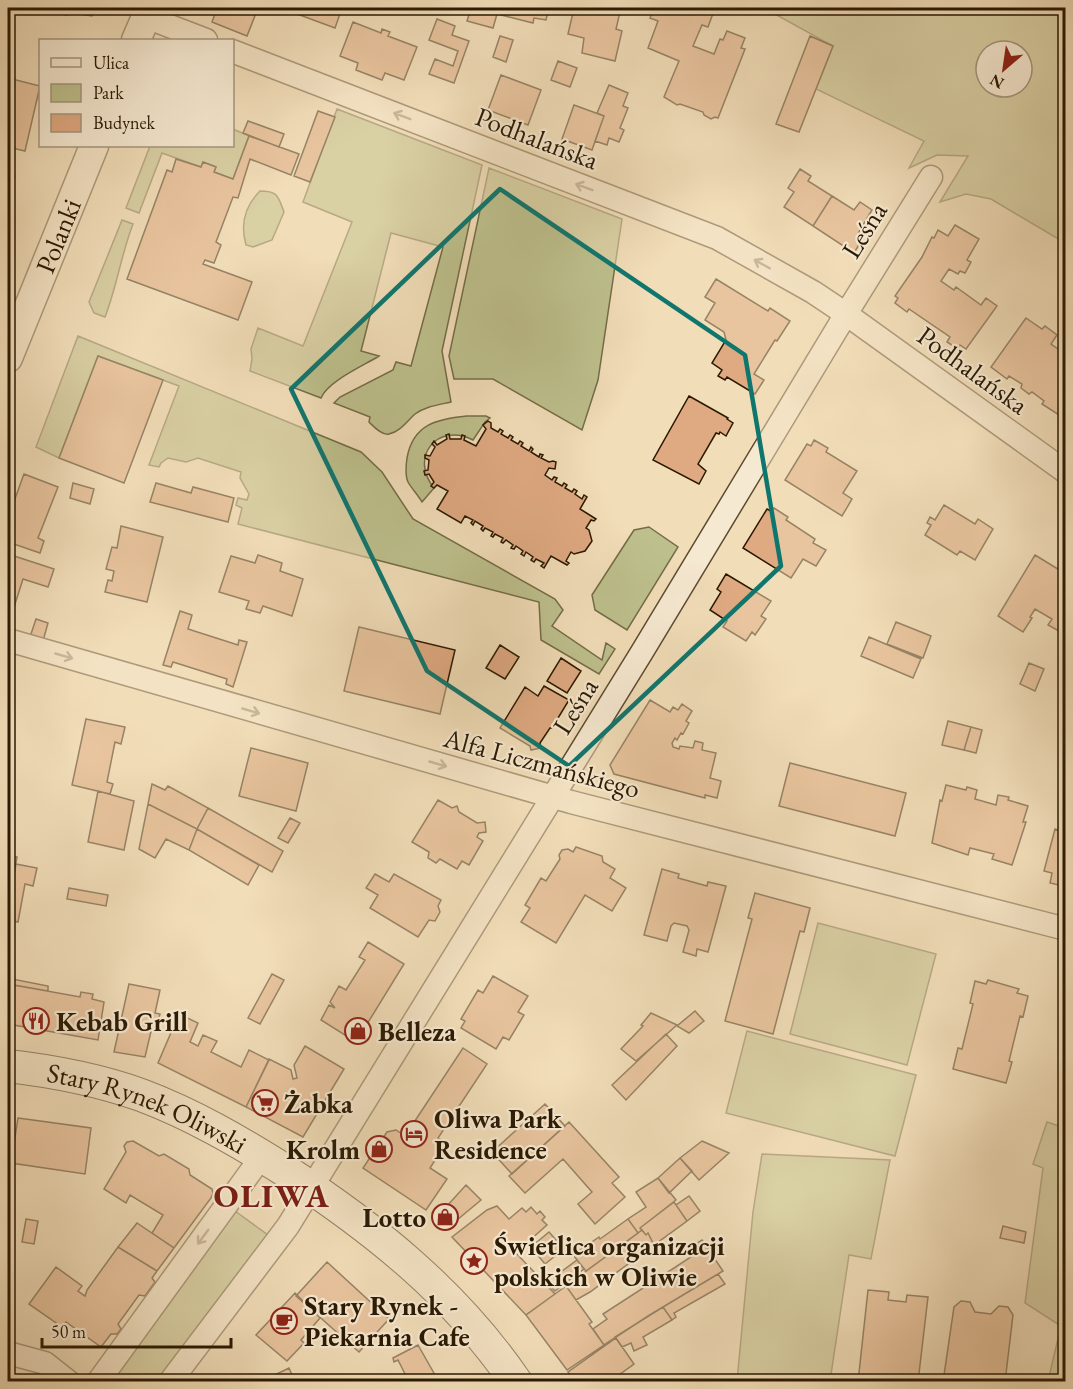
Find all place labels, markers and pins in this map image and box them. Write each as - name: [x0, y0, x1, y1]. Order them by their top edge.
- place label: Kebab Grill: [56, 1004, 188, 1039]
- restaurant icon: Kebab Grill: [21, 1006, 51, 1036]
- place label: Belleza: [378, 1014, 456, 1049]
- shop icon: Belleza: [343, 1016, 373, 1046]
- place label: Żabka: [284, 1086, 353, 1121]
- supermarket icon: Żabka: [250, 1088, 280, 1118]
- place label: Oliwa Park Residence: [434, 1101, 563, 1167]
- hotel icon: Oliwa Park Residence: [399, 1119, 429, 1149]
- place label: Krolm: [286, 1132, 360, 1167]
- shop icon: Krolm: [364, 1134, 394, 1164]
- place label: Lotto: [363, 1200, 426, 1235]
- shop icon: Lotto: [430, 1202, 460, 1232]
- place label: Świetlica organizacji polskich w Oliwie: [494, 1228, 725, 1294]
- place icon: Świetlica organizacji polskich w Oliwie: [459, 1246, 489, 1276]
- place label: Stary Rynek - Piekarnia Cafe: [304, 1288, 470, 1354]
- cafe icon: Stary Rynek - Piekarnia Cafe: [269, 1306, 299, 1336]

